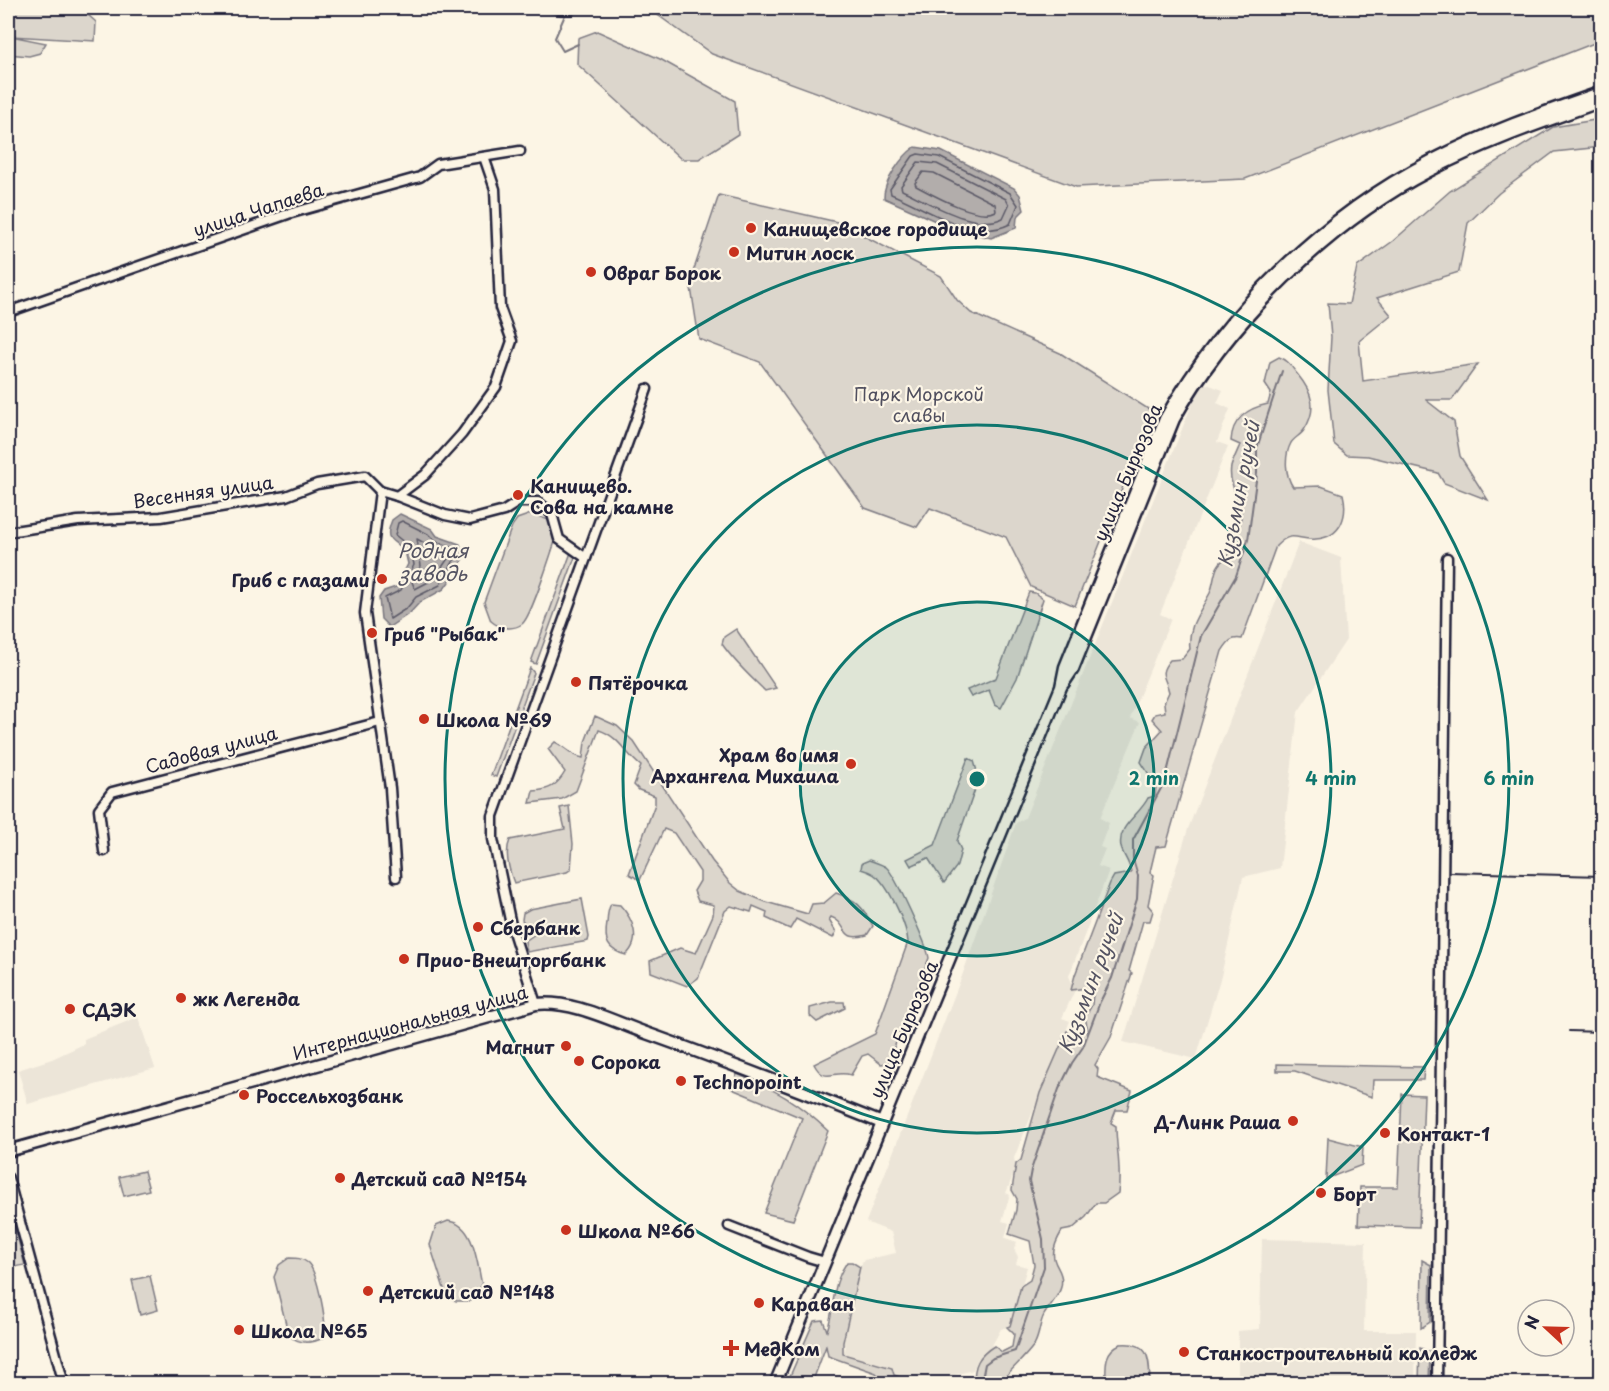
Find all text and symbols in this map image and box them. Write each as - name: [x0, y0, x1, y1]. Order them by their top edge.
- street label: улица Чапаева: [189, 175, 327, 243]
- place label: Канищевское городище: [763, 215, 988, 242]
- marker: Канищевское городище: [744, 221, 758, 235]
- place label: Митин лоск: [746, 239, 854, 266]
- marker: Митин лоск: [727, 245, 741, 259]
- place label: Овраг Борок: [603, 259, 721, 286]
- marker: Овраг Борок: [584, 265, 598, 279]
- park label: Парк Морской славы: [854, 380, 984, 428]
- street label: улица Бирюзова: [1086, 398, 1169, 545]
- water label: Кузьмин ручей: [1209, 416, 1267, 570]
- street label: Весенняя улица: [131, 468, 276, 514]
- place label: Канищево. Сова на камне: [530, 472, 674, 520]
- marker: Канищево. Сова на камне: [511, 488, 525, 502]
- water label: Родная заводь: [398, 535, 469, 588]
- place label: Гриб с глазами: [232, 566, 370, 593]
- marker: Гриб с глазами: [375, 572, 389, 586]
- place label: Гриб "Рыбак": [384, 620, 506, 647]
- marker: Гриб "Рыбак": [365, 626, 379, 640]
- place label: Пятёрочка: [588, 669, 689, 696]
- marker: Пятёрочка: [569, 675, 583, 689]
- place label: Школа №69: [436, 706, 552, 733]
- marker: Школа №69: [417, 712, 431, 726]
- street label: Садовая улица: [142, 718, 281, 780]
- place label: Храм во имя Архангела Михаила: [651, 741, 839, 789]
- marker: Храм во имя Архангела Михаила: [844, 757, 858, 771]
- text: 2 min: [1129, 764, 1179, 791]
- text: 4 min: [1305, 764, 1357, 791]
- text: 6 min: [1484, 764, 1534, 791]
- centre of rings: [967, 769, 987, 789]
- water label: Кузьмин ручей: [1049, 906, 1131, 1058]
- place label: Сбербанк: [490, 914, 581, 941]
- marker: Сбербанк: [471, 920, 485, 934]
- place label: Прио-Внешторгбанк: [416, 946, 606, 973]
- marker: Прио-Внешторгбанк: [397, 952, 411, 966]
- street label: улица Бирюзова: [862, 955, 945, 1102]
- street label: Интернациональная улица: [290, 977, 531, 1066]
- place label: жк Легенда: [193, 985, 300, 1012]
- marker: жк Легенда: [174, 991, 188, 1005]
- place label: СДЭК: [82, 996, 137, 1023]
- marker: СДЭК: [63, 1002, 77, 1016]
- place label: Магнит: [486, 1033, 555, 1060]
- marker: Магнит: [559, 1039, 573, 1053]
- place label: Сорока: [591, 1048, 661, 1075]
- marker: Сорока: [572, 1054, 586, 1068]
- place label: Technopoint: [693, 1068, 802, 1095]
- marker: Technopoint: [674, 1074, 688, 1088]
- place label: Россельхозбанк: [256, 1082, 404, 1109]
- marker: Россельхозбанк: [237, 1088, 251, 1102]
- place label: Д-Линк Раша: [1154, 1108, 1281, 1135]
- marker: Д-Линк Раша: [1286, 1114, 1300, 1128]
- place label: Контакт-1: [1397, 1120, 1490, 1147]
- marker: Контакт-1: [1378, 1126, 1392, 1140]
- place label: Детский сад №154: [351, 1165, 527, 1192]
- marker: Детский сад №154: [333, 1171, 347, 1185]
- place label: Борт: [1333, 1180, 1377, 1207]
- marker: Борт: [1314, 1186, 1328, 1200]
- place label: Школа №66: [578, 1217, 695, 1244]
- marker: Школа №66: [559, 1223, 573, 1237]
- place label: Детский сад №148: [379, 1278, 555, 1305]
- marker: Детский сад №148: [361, 1284, 375, 1298]
- place label: Караван: [771, 1290, 854, 1317]
- marker: Караван: [752, 1296, 766, 1310]
- north arrow: [1516, 1298, 1576, 1358]
- text: N: [1518, 1312, 1545, 1332]
- place label: Школа №65: [251, 1317, 368, 1344]
- marker: Школа №65: [232, 1323, 246, 1337]
- place label: МедКом: [744, 1335, 820, 1362]
- marker: МедКом: [722, 1339, 740, 1357]
- place label: Станкостроительный колледж: [1196, 1339, 1477, 1366]
- marker: Станкостроительный колледж: [1177, 1345, 1191, 1359]

